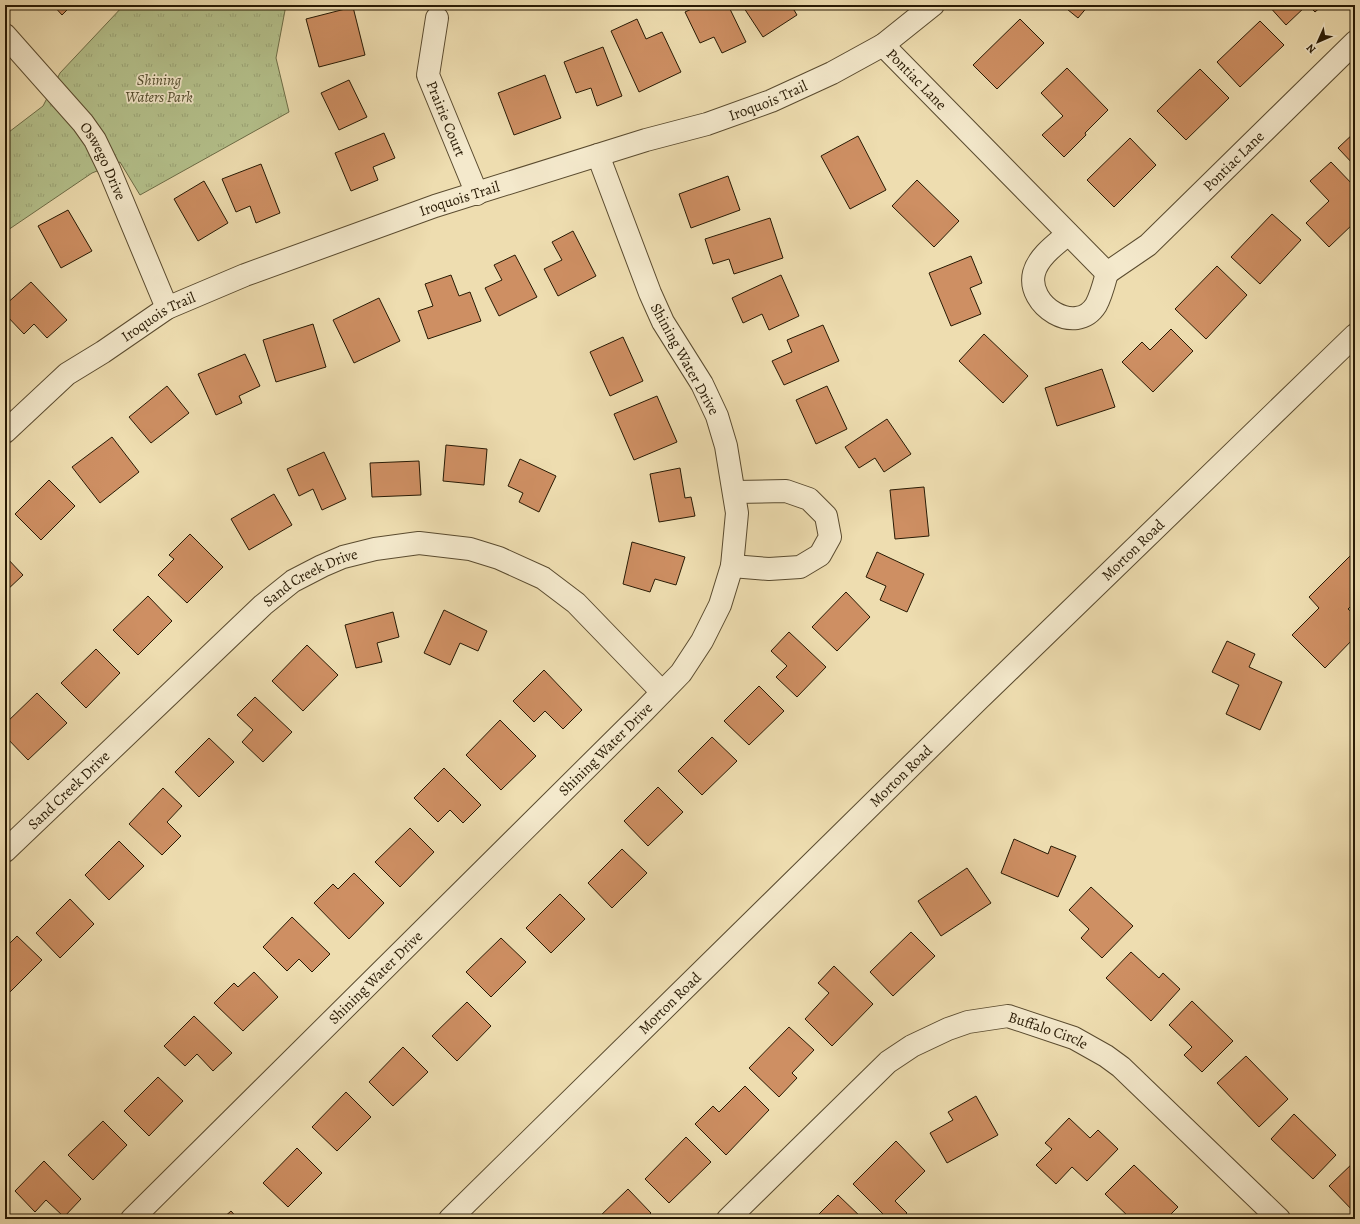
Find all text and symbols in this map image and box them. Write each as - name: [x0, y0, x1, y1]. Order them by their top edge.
- north arrow: [1298, 22, 1338, 62]
- text: N: [1303, 41, 1319, 57]
- street label: Pontiac Lane: [882, 44, 951, 114]
- park label: Shining Waters Park: [125, 70, 193, 107]
- street label: Iroquois Trail: [726, 76, 811, 125]
- street label: Prairie Court: [422, 78, 471, 160]
- street label: Oswego Drive: [75, 118, 131, 203]
- street label: Pontiac Lane: [1198, 126, 1269, 196]
- street label: Iroquois Trail: [416, 176, 502, 221]
- street label: Iroquois Trail: [117, 287, 199, 346]
- street label: Shining Water Drive: [646, 299, 724, 419]
- street label: Morton Road: [1097, 514, 1169, 585]
- street label: Sand Creek Drive: [259, 544, 360, 611]
- street label: Shining Water Drive: [554, 698, 657, 800]
- street label: Morton Road: [865, 740, 937, 811]
- street label: Sand Creek Drive: [23, 746, 114, 834]
- street label: Shining Water Drive: [324, 926, 427, 1029]
- street label: Morton Road: [634, 967, 706, 1038]
- street label: Buffalo Circle: [1006, 1007, 1092, 1054]

